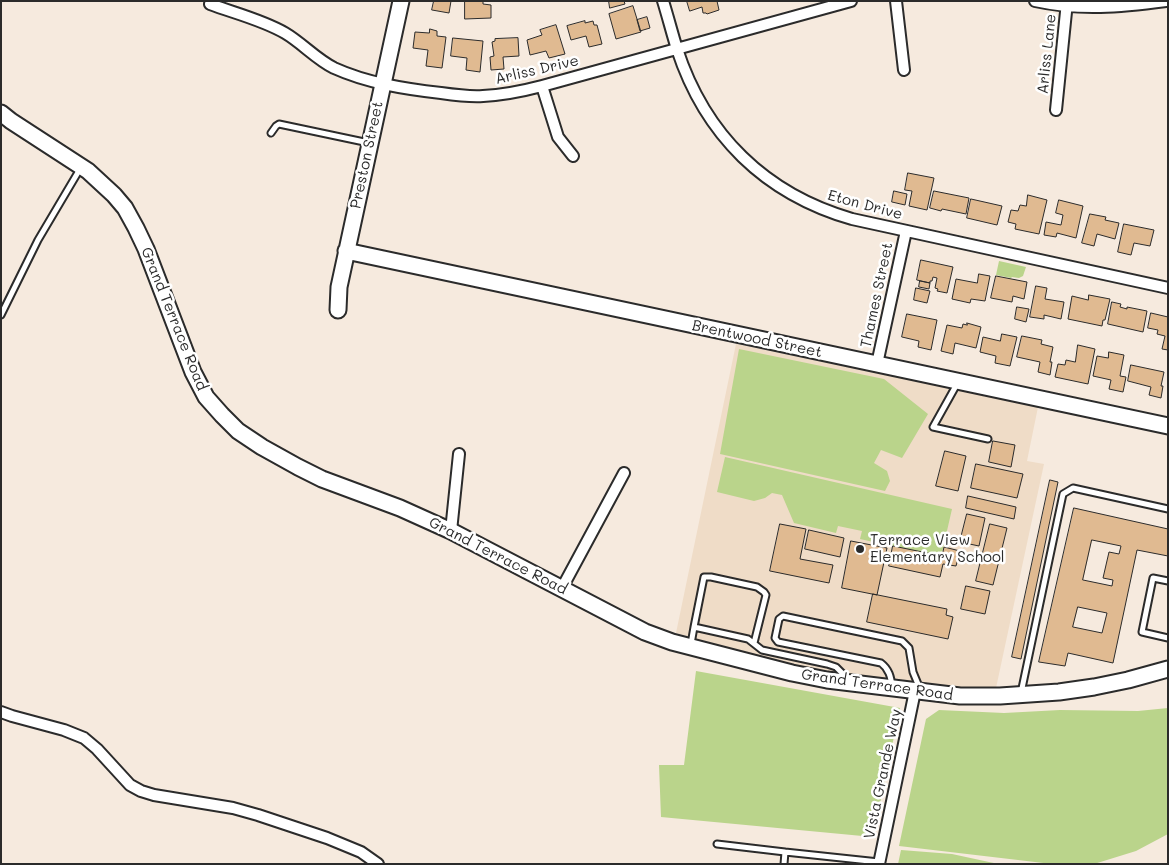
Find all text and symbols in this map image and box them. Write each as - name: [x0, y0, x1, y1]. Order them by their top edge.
- street label: Arliss Lane: [1034, 13, 1060, 95]
- street label: Arliss Drive: [493, 52, 581, 88]
- street label: Preston Street: [347, 100, 387, 210]
- street label: Eton Drive: [826, 186, 904, 224]
- street label: Thames Street: [857, 241, 897, 349]
- street label: Grand Terrace Road: [137, 245, 211, 393]
- street label: Brentwood Street: [690, 316, 824, 362]
- street label: Grand Terrace Road: [426, 513, 570, 599]
- place label: Terrace View Elementary School: [870, 531, 1005, 566]
- marker: Terrace View Elementary School: [854, 543, 866, 555]
- street label: Grand Terrace Road: [800, 665, 954, 705]
- street label: Vista Grande Way: [860, 707, 906, 841]

